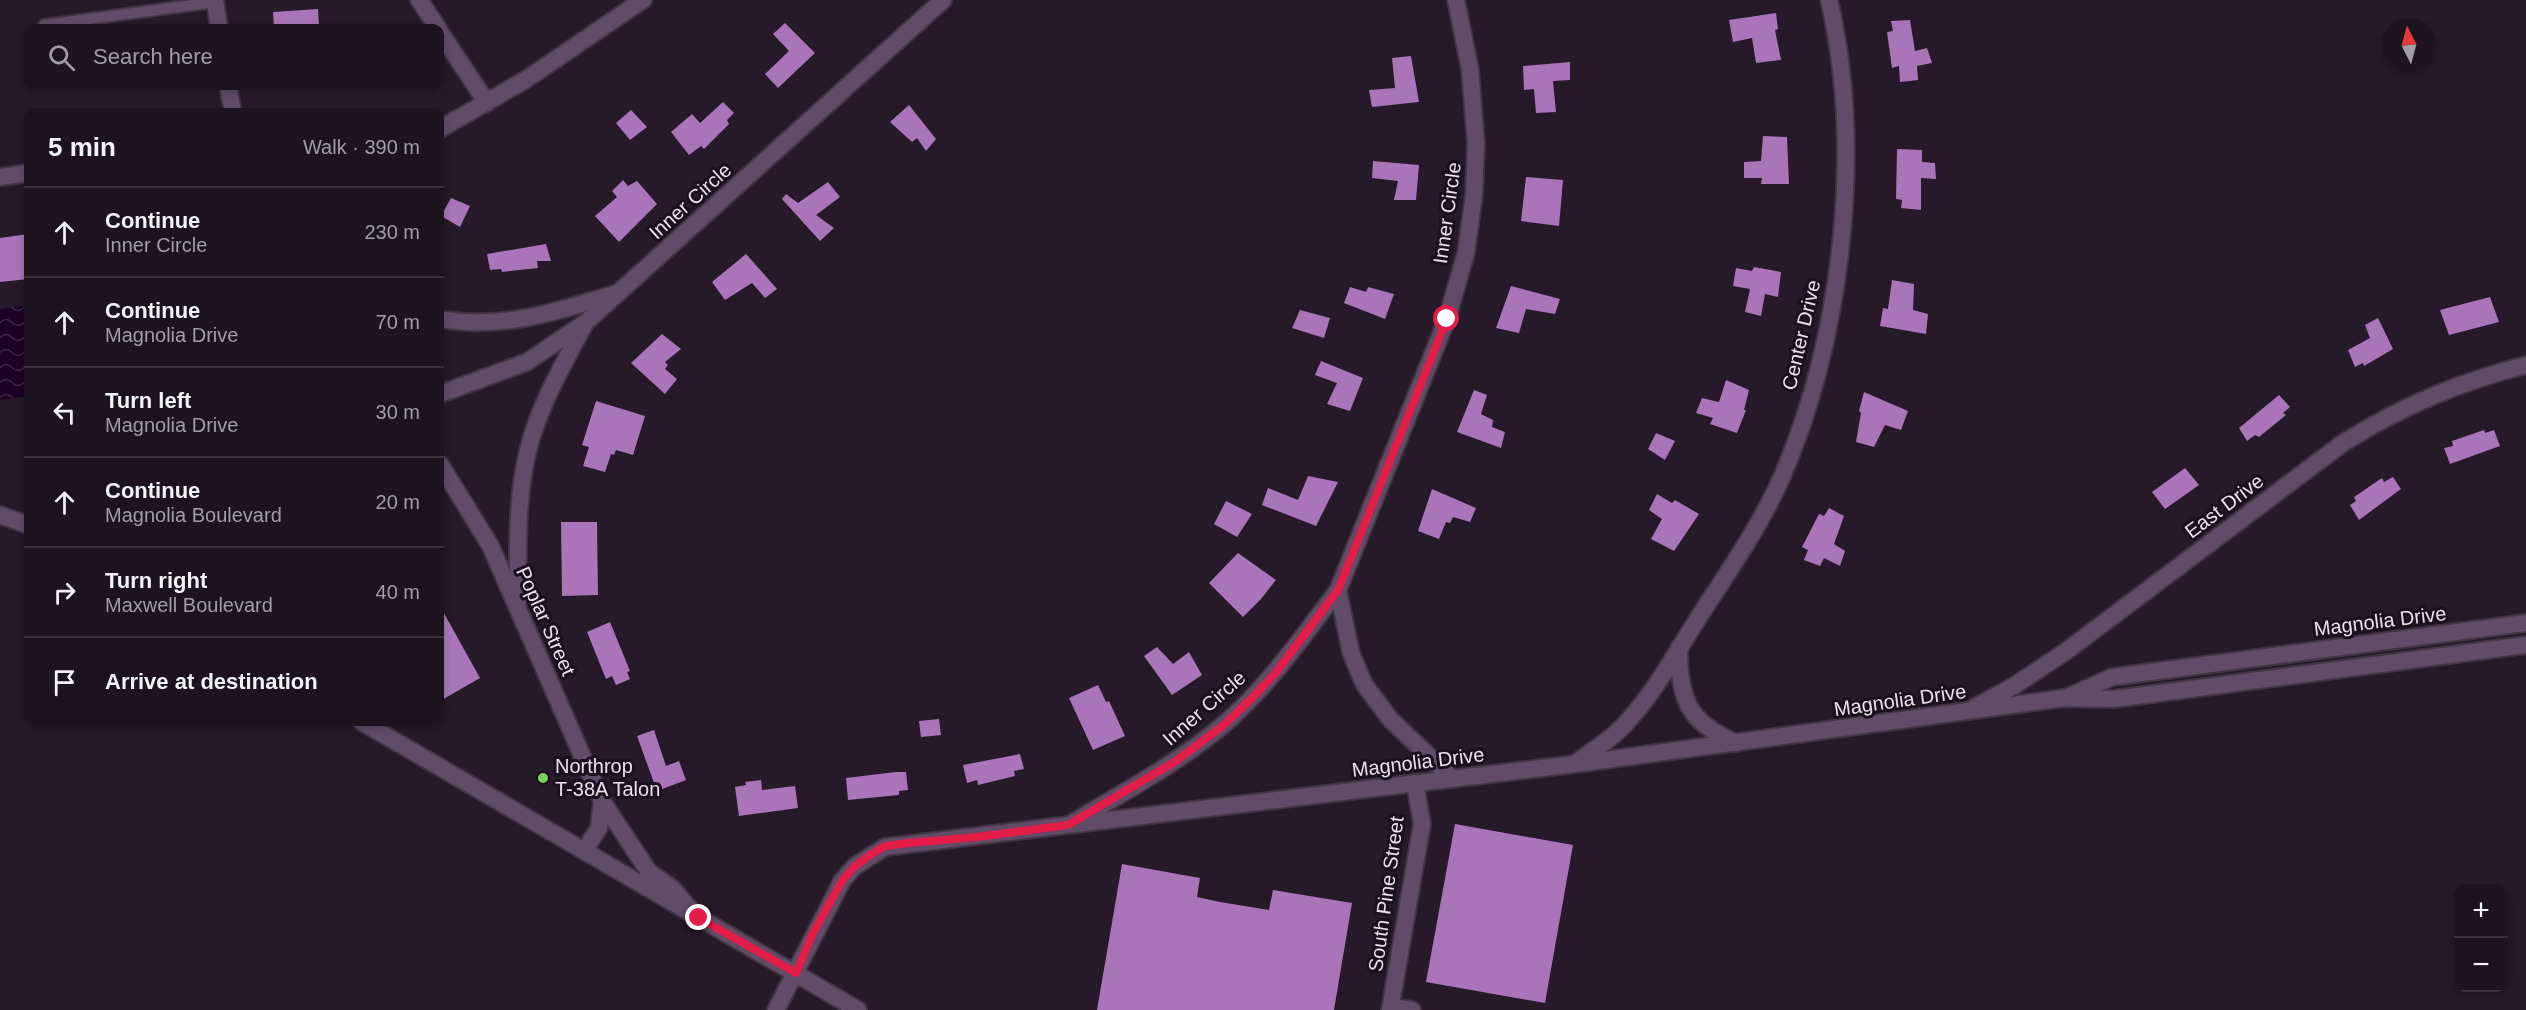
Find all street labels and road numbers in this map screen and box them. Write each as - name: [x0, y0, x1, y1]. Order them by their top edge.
- street label: Inner Circle: [645, 159, 735, 243]
- street label: Inner Circle: [1429, 161, 1465, 265]
- street label: Center Drive: [1778, 278, 1824, 392]
- street label: East Drive: [2181, 469, 2267, 543]
- street label: Poplar Street: [512, 563, 580, 679]
- street label: Magnolia Drive: [2312, 602, 2448, 640]
- street label: Inner Circle: [1158, 666, 1250, 750]
- street label: Magnolia Drive: [1832, 680, 1968, 720]
- street label: Magnolia Drive: [1350, 743, 1486, 781]
- street label: South Pine Street: [1364, 814, 1408, 973]

